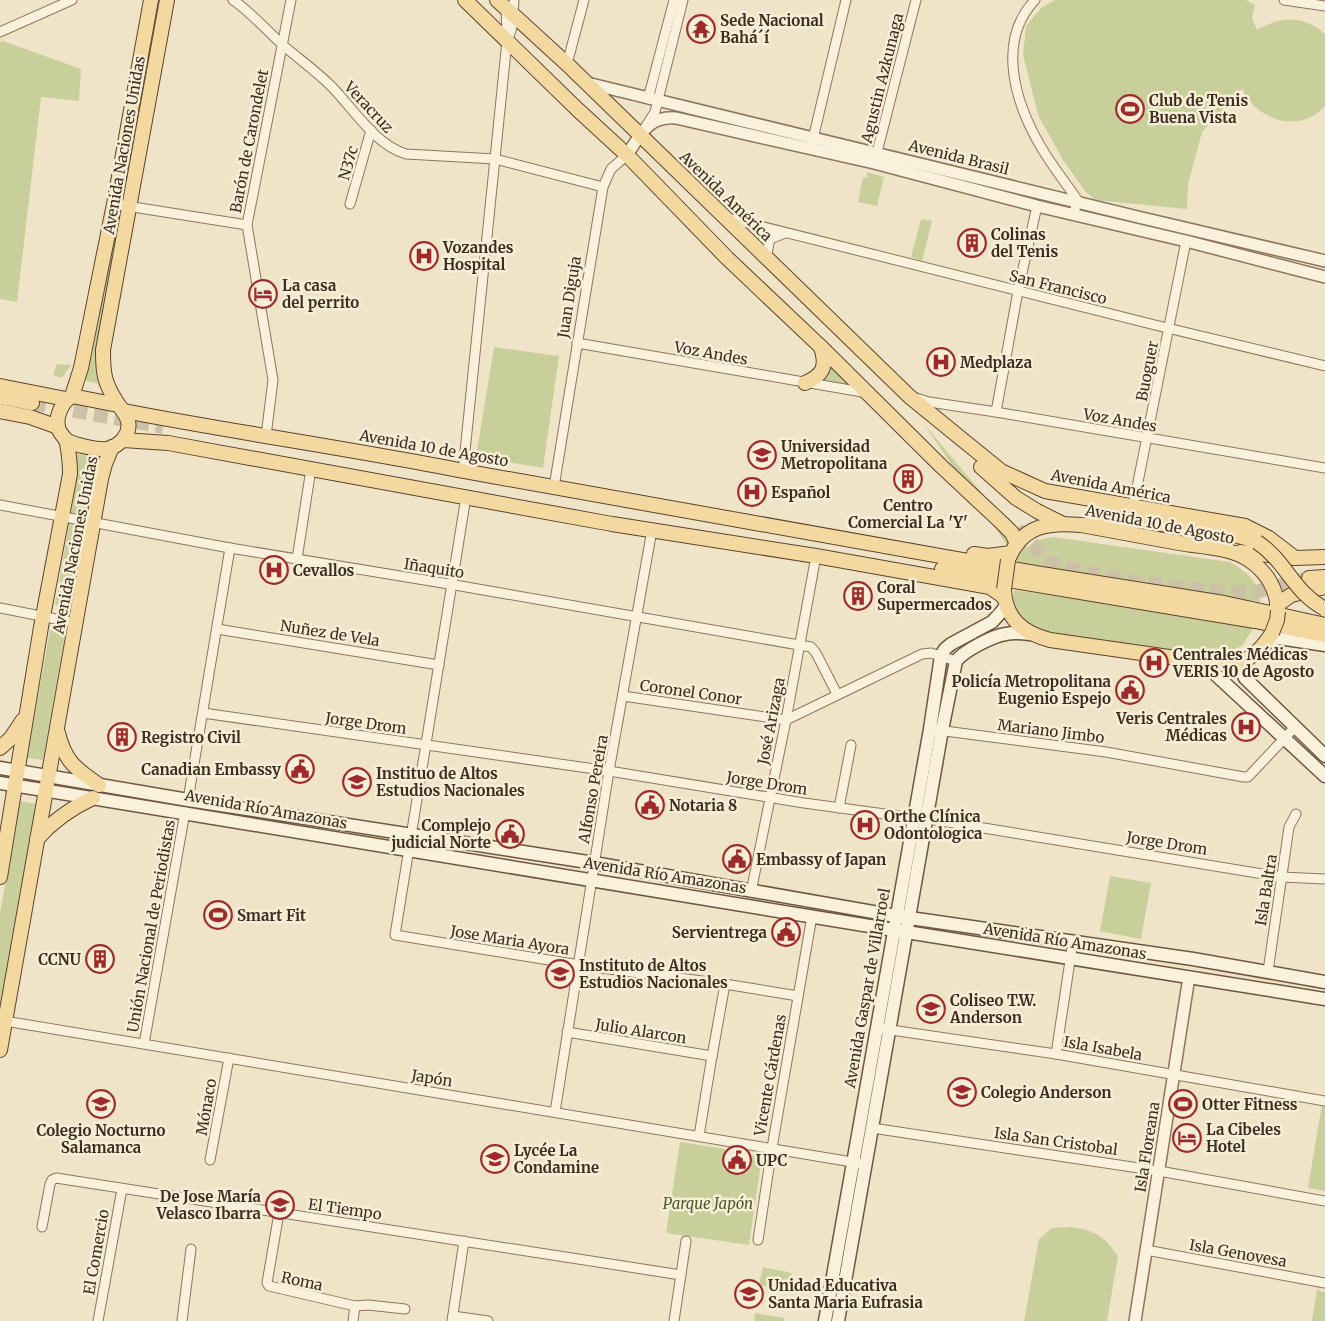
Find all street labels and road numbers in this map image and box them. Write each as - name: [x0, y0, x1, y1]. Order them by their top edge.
- street label: Agustin Azkunaga: [856, 11, 907, 146]
- street label: Avenida Naciones Unidas: [99, 54, 149, 237]
- street label: Barón de Carondelet: [226, 67, 272, 214]
- street label: Veracruz: [340, 77, 398, 137]
- street label: Avenida Brasil: [906, 135, 1011, 179]
- street label: N37c: [334, 143, 362, 182]
- street label: Avenida América: [675, 146, 776, 245]
- street label: Juan Diguja: [553, 255, 585, 340]
- street label: San Francisco: [1007, 266, 1109, 308]
- street label: Voz Andes: [672, 337, 749, 369]
- street label: Buoguer: [1132, 339, 1162, 403]
- street label: Voz Andes: [1081, 404, 1158, 436]
- street label: Avenida 10 de Agosto: [357, 425, 510, 471]
- street label: Avenida Naciones Unidas: [48, 454, 102, 637]
- street label: Avenida América: [1048, 465, 1173, 507]
- street label: Avenida 10 de Agosto: [1083, 500, 1236, 548]
- street label: Iñaquito: [403, 554, 466, 582]
- street label: Nuñez de Vela: [279, 616, 381, 650]
- street label: Coronel Conor: [639, 675, 744, 709]
- street label: José Arizaga: [753, 676, 789, 767]
- street label: Jorge Drom: [323, 708, 408, 738]
- street label: Mariano Jimbo: [996, 715, 1106, 747]
- street label: Alfonso Pereira: [574, 733, 612, 846]
- street label: Jorge Drom: [724, 767, 809, 799]
- street label: Avenida Río Amazonas: [182, 785, 349, 833]
- street label: Unión Nacional de Periodistas: [123, 818, 179, 1034]
- street label: Jorge Drom: [1124, 827, 1209, 859]
- street label: Avenida Río Amazonas: [581, 853, 748, 897]
- street label: Isla Baltra: [1251, 853, 1281, 927]
- street label: Avenida Gaspar de Villarroel: [840, 886, 894, 1090]
- street label: Avenida Río Amazonas: [981, 919, 1148, 963]
- street label: Jose Maria Ayora: [448, 921, 571, 959]
- street label: Vicente Cárdenas: [750, 1013, 790, 1138]
- street label: Julio Alarcon: [593, 1014, 688, 1048]
- street label: Isla Isabela: [1062, 1032, 1144, 1064]
- street label: Japón: [409, 1065, 454, 1091]
- street label: Mónaco: [192, 1077, 220, 1137]
- street label: Isla Floreana: [1130, 1100, 1164, 1194]
- street label: Isla San Cristobal: [993, 1123, 1119, 1159]
- street label: El Tiempo: [307, 1194, 383, 1224]
- street label: El Comercio: [79, 1208, 113, 1296]
- street label: Isla Genovesa: [1188, 1235, 1288, 1271]
- street label: Roma: [279, 1267, 325, 1295]

